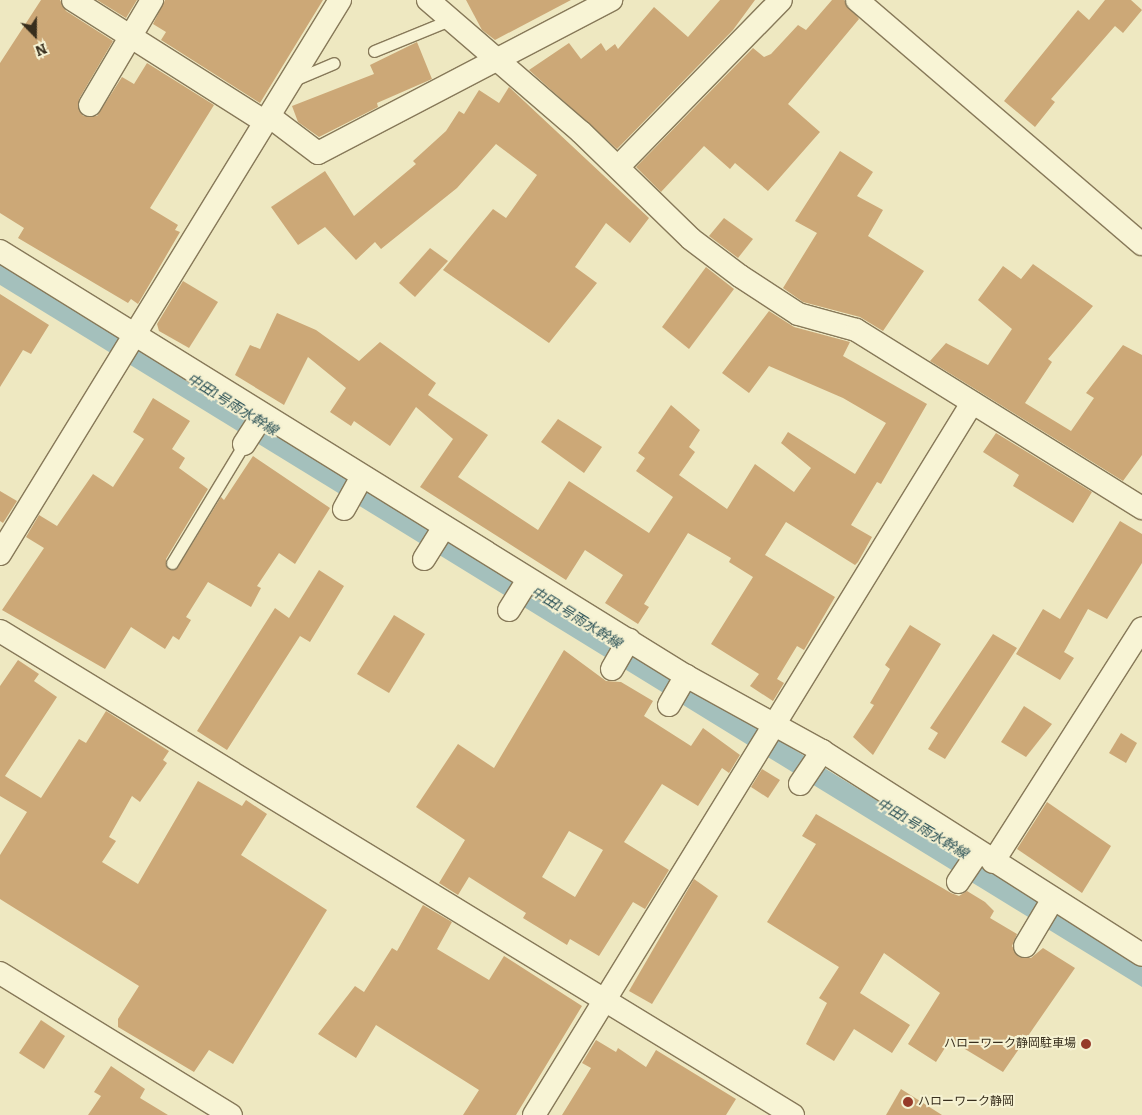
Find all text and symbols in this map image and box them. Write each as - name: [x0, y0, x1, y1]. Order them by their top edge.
- north arrow: [10, 10, 60, 60]
- text: N: [33, 39, 49, 59]
- water label: 中田1号雨水幹線: [184, 370, 280, 440]
- water label: 中田1号雨水幹線: [528, 583, 624, 653]
- water label: 中田1号雨水幹線: [873, 795, 971, 863]
- place label: ハローワーク静岡駐車場: [944, 1037, 1076, 1051]
- marker: ハローワーク静岡駐車場: [1080, 1038, 1092, 1050]
- place label: ハローワーク静岡: [918, 1095, 1014, 1109]
- marker: ハローワーク静岡: [902, 1096, 914, 1108]

